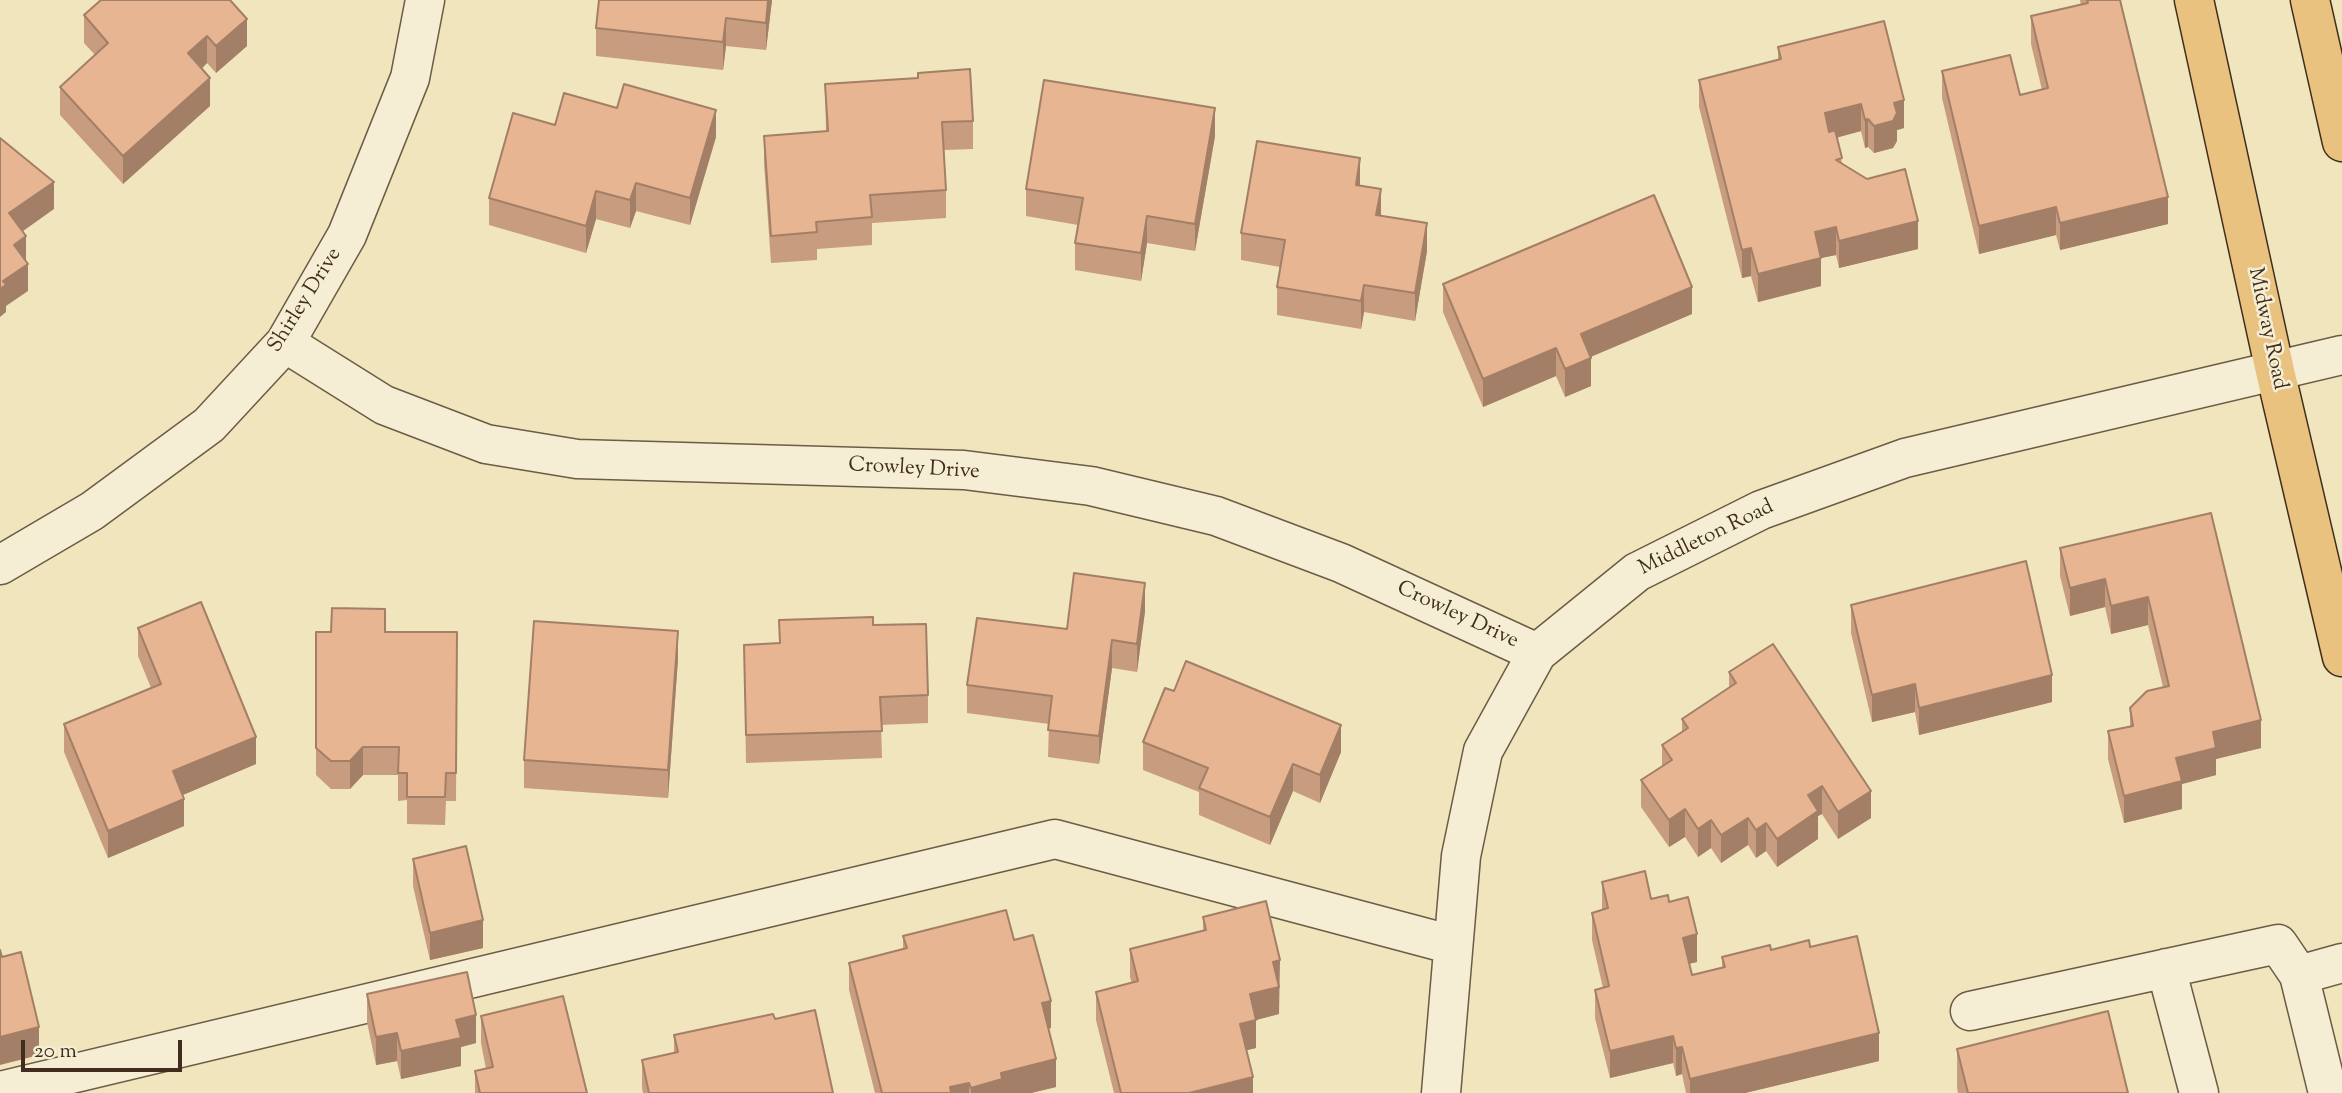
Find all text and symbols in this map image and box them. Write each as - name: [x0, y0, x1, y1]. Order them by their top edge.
- street label: Shirley Drive: [264, 244, 348, 358]
- street label: Midway Road: [2241, 266, 2291, 392]
- street label: Crowley Drive: [848, 454, 980, 486]
- street label: Middleton Road: [1636, 496, 1778, 582]
- street label: Crowley Drive: [1392, 577, 1522, 655]
- scale bar: [24, 1026, 186, 1070]
- text: 20 m: [34, 1037, 77, 1067]

